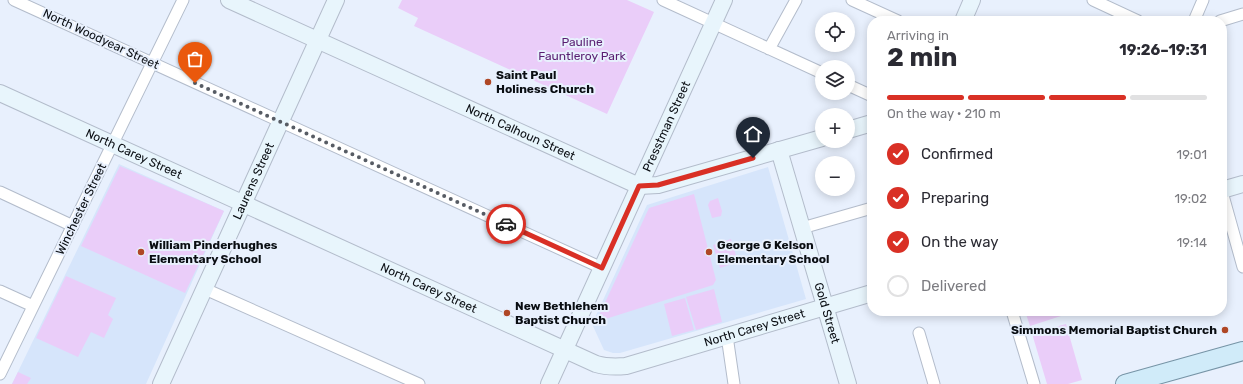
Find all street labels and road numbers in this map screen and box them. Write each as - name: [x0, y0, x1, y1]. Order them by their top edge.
- street label: North Woodyear Street: [41, 6, 162, 72]
- street label: Presstman Street: [640, 79, 693, 174]
- street label: North Calhoun Street: [463, 101, 578, 163]
- street label: North Carey Street: [83, 126, 184, 182]
- street label: Laurens Street: [230, 140, 277, 222]
- street label: Winchester Street: [53, 161, 109, 257]
- street label: North Carey Street: [378, 260, 479, 316]
- street label: Gold Street: [811, 281, 843, 345]
- street label: North Carey Street: [702, 306, 807, 349]

